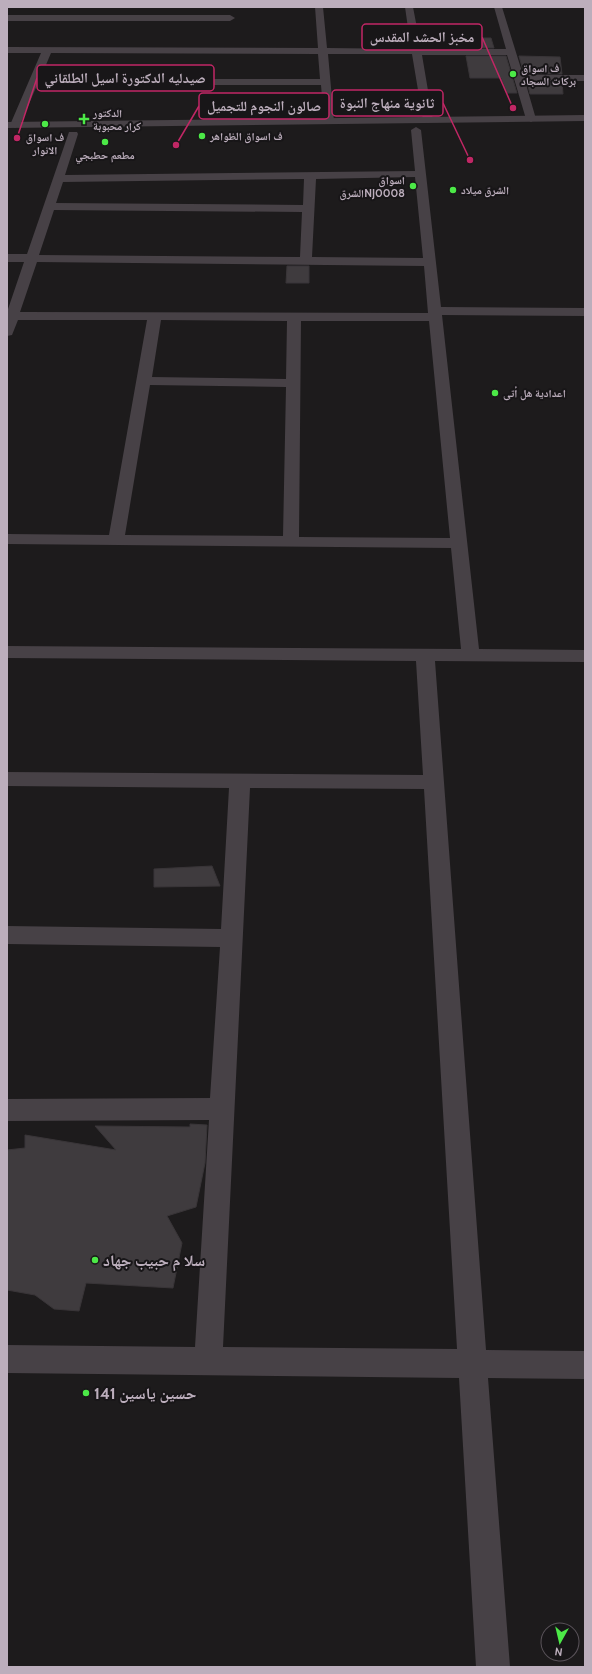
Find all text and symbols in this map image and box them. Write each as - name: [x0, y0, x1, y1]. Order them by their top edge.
- callout: مخبز الحشد المقدس: [362, 24, 482, 50]
- text: مخبز الحشد المقدس: [370, 28, 474, 46]
- place label: ف اسواق بركات السجاد: [521, 61, 576, 88]
- callout: صيدليه الدكتورة اسيل الطلقاني: [37, 65, 214, 91]
- text: صيدليه الدكتورة اسيل الطلقاني: [44, 69, 206, 89]
- marker: ف اسواق بركات السجاد: [508, 69, 518, 79]
- callout: ثانوية منهاج النبوة: [332, 90, 443, 116]
- callout: صالون النجوم للتجميل: [199, 93, 329, 119]
- text: ثانوية منهاج النبوة: [340, 94, 435, 112]
- text: صالون النجوم للتجميل: [207, 97, 321, 116]
- place label: الدكتور كرار محبوبة: [92, 106, 141, 133]
- marker: الدكتور كرار محبوبة: [78, 113, 90, 125]
- marker: ف اسواق الانوار: [40, 119, 50, 129]
- place label: ف اسواق الظواهر: [209, 129, 283, 144]
- place label: ف اسواق الانوار: [26, 130, 64, 157]
- marker: ف اسواق الظواهر: [197, 131, 207, 141]
- marker: مطعم حطبجي: [100, 137, 110, 147]
- place label: مطعم حطبجي: [75, 148, 135, 164]
- place label: اسواق الشرقNJ0008: [339, 173, 405, 201]
- marker: اسواق الشرقNJ0008: [408, 181, 418, 191]
- place label: الشرق ميلاد: [461, 183, 509, 198]
- marker: الشرق ميلاد: [448, 185, 458, 195]
- place label: اعدادية هل أتى: [503, 386, 566, 401]
- marker: اعدادية هل أتى: [490, 388, 500, 398]
- place label: سلا م حبيب جهاد: [103, 1251, 205, 1272]
- marker: سلا م حبيب جهاد: [90, 1255, 100, 1265]
- place label: 141 حسين ياسين: [94, 1384, 196, 1403]
- marker: 141 حسين ياسين: [81, 1388, 91, 1398]
- north arrow: [540, 1622, 580, 1662]
- text: N: [554, 1644, 563, 1659]

